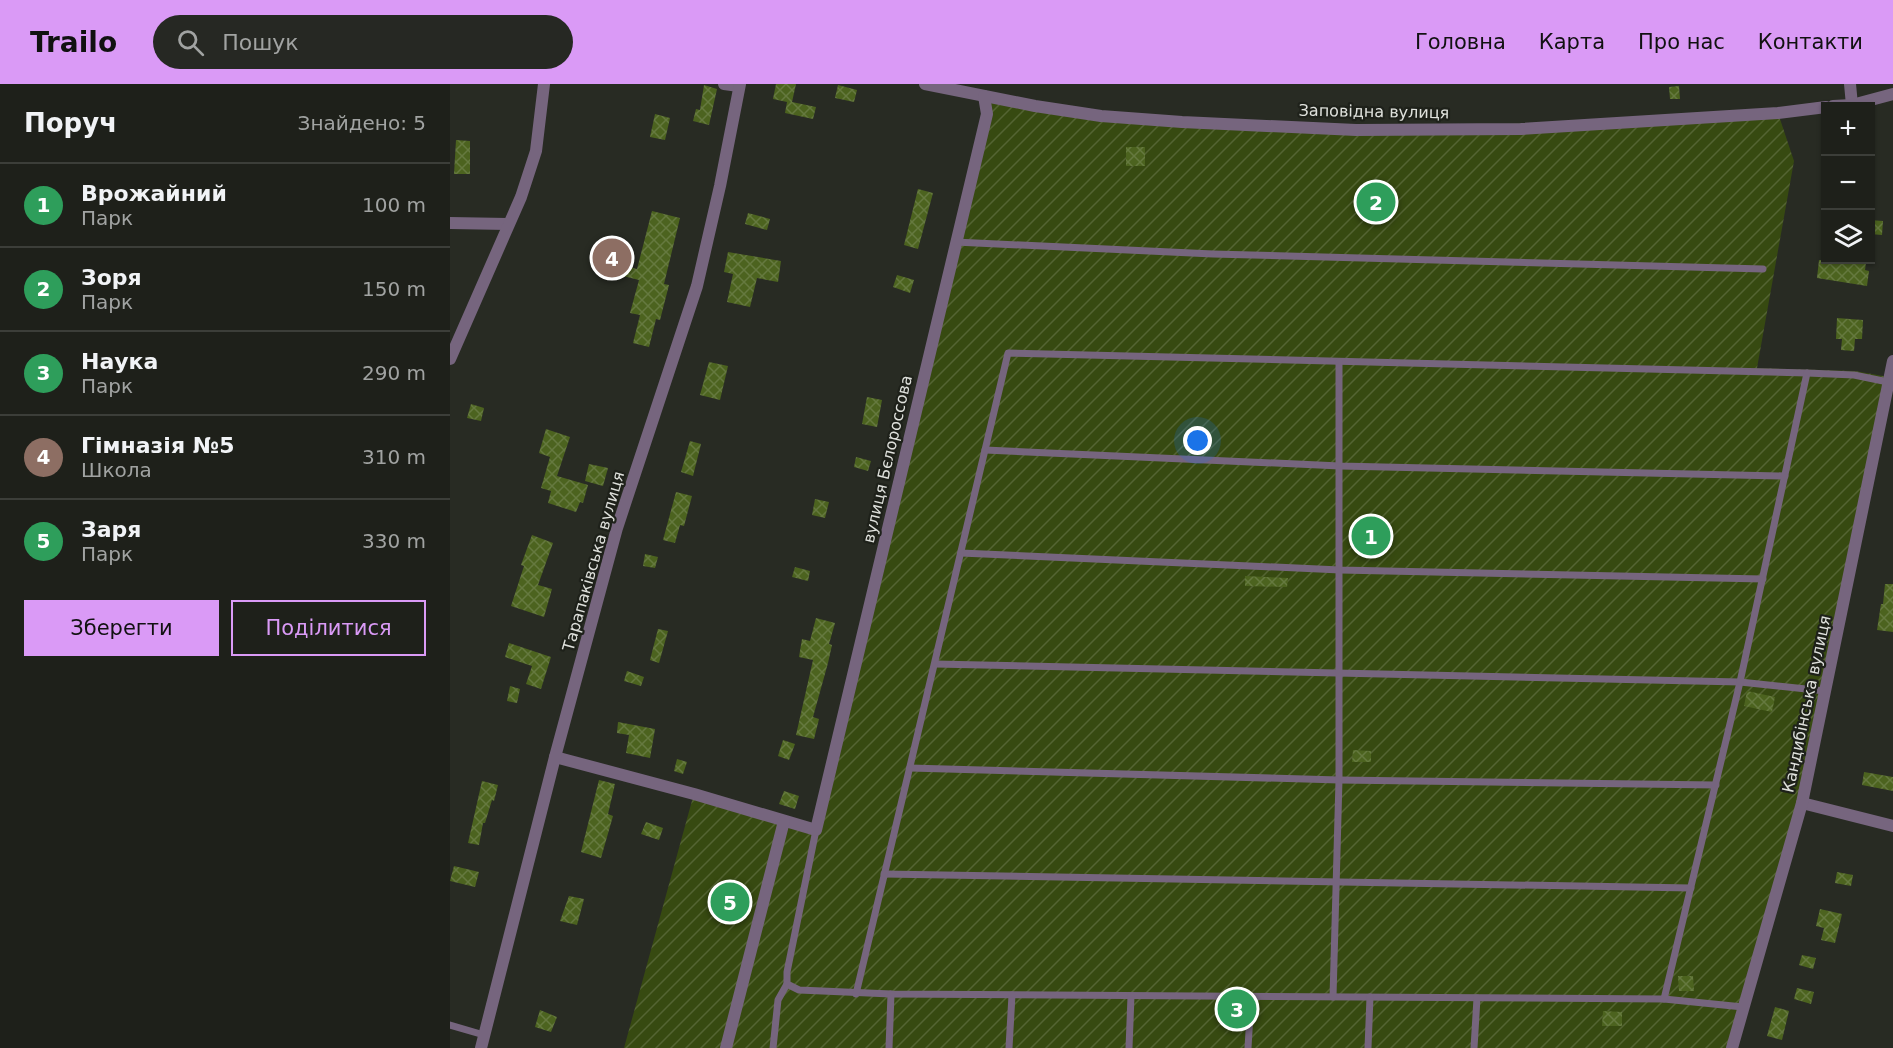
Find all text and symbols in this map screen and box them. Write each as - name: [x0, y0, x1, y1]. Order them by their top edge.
- search box: [153, 15, 573, 69]
- text: Trailo: [30, 26, 117, 59]
- icon: search: [174, 26, 207, 59]
- text: Пошук: [222, 30, 299, 55]
- text: Головна: [1415, 30, 1506, 54]
- text: Карта: [1539, 30, 1605, 54]
- text: Про нас: [1638, 30, 1725, 54]
- text: Контакти: [1758, 30, 1863, 54]
- street label: Заповідна вулиця: [1299, 101, 1449, 122]
- map controls: [1821, 102, 1875, 264]
- button: +: [1821, 102, 1875, 156]
- text: Поруч: [24, 108, 117, 138]
- text: Знайдено: 5: [298, 111, 426, 135]
- button: −: [1821, 156, 1875, 210]
- pin: 2: [1356, 180, 1396, 224]
- text: Врожайний: [81, 181, 227, 206]
- text: 1: [37, 193, 50, 217]
- text: 100 m: [362, 193, 426, 217]
- text: Парк: [81, 206, 133, 230]
- button: layers: [1821, 210, 1875, 264]
- pin: 4: [592, 236, 632, 280]
- text: Зоря: [81, 265, 142, 290]
- text: 2: [37, 277, 50, 301]
- text: 150 m: [362, 277, 426, 301]
- text: Парк: [81, 290, 133, 314]
- text: Наука: [81, 349, 158, 374]
- text: 3: [37, 361, 50, 385]
- text: 290 m: [362, 361, 426, 385]
- street label: вулиця Бєлороссова: [859, 373, 916, 545]
- text: Парк: [81, 374, 133, 398]
- your location: [1183, 426, 1212, 455]
- text: Гімназія №5: [81, 433, 234, 458]
- text: 4: [37, 445, 50, 469]
- text: 310 m: [362, 445, 426, 469]
- text: Школа: [81, 458, 152, 482]
- street label: Тарапаківська вулиця: [558, 469, 628, 654]
- pin: 1: [1352, 514, 1390, 558]
- text: Заря: [81, 517, 141, 542]
- text: 5: [37, 529, 50, 553]
- text: 330 m: [362, 529, 426, 553]
- text: Парк: [81, 542, 133, 566]
- button: Зберегти: [24, 600, 219, 656]
- button: Поділитися: [231, 600, 426, 656]
- street label: Кандибінська вулиця: [1778, 614, 1835, 794]
- pin: 5: [710, 880, 750, 924]
- pin: 3: [1218, 986, 1256, 1032]

